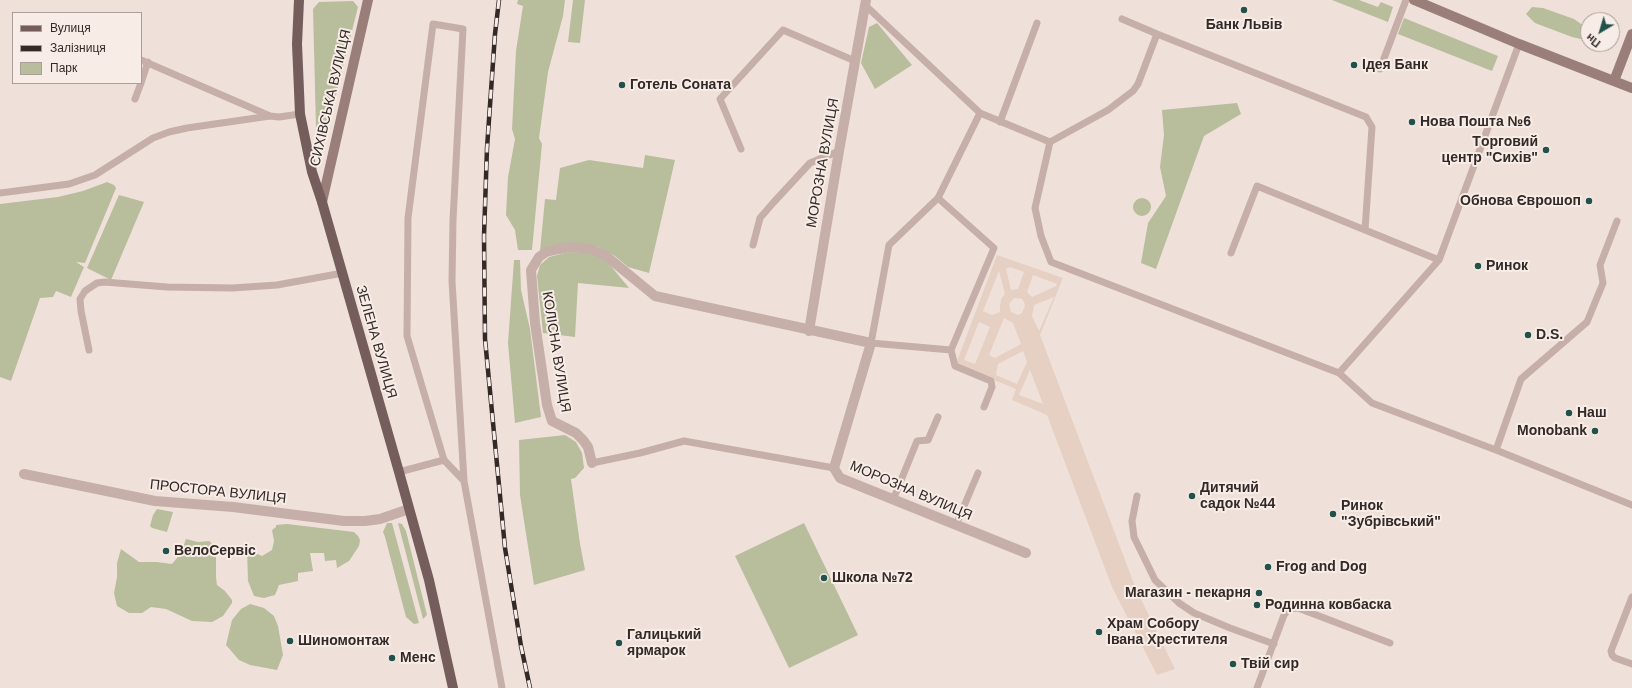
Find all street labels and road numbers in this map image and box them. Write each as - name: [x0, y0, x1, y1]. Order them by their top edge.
- street label: СИХІВСЬКА ВУЛИЦЯ: [307, 28, 355, 168]
- street label: МОРОЗНА ВУЛИЦЯ: [803, 97, 843, 229]
- street label: ЗЕЛЕНА ВУЛИЦЯ: [352, 284, 400, 400]
- street label: КОЛІСНА ВУЛИЦЯ: [538, 290, 574, 414]
- street label: МОРОЗНА ВУЛИЦЯ: [847, 458, 975, 524]
- street label: ПРОСТОРА ВУЛИЦЯ: [149, 476, 287, 508]

